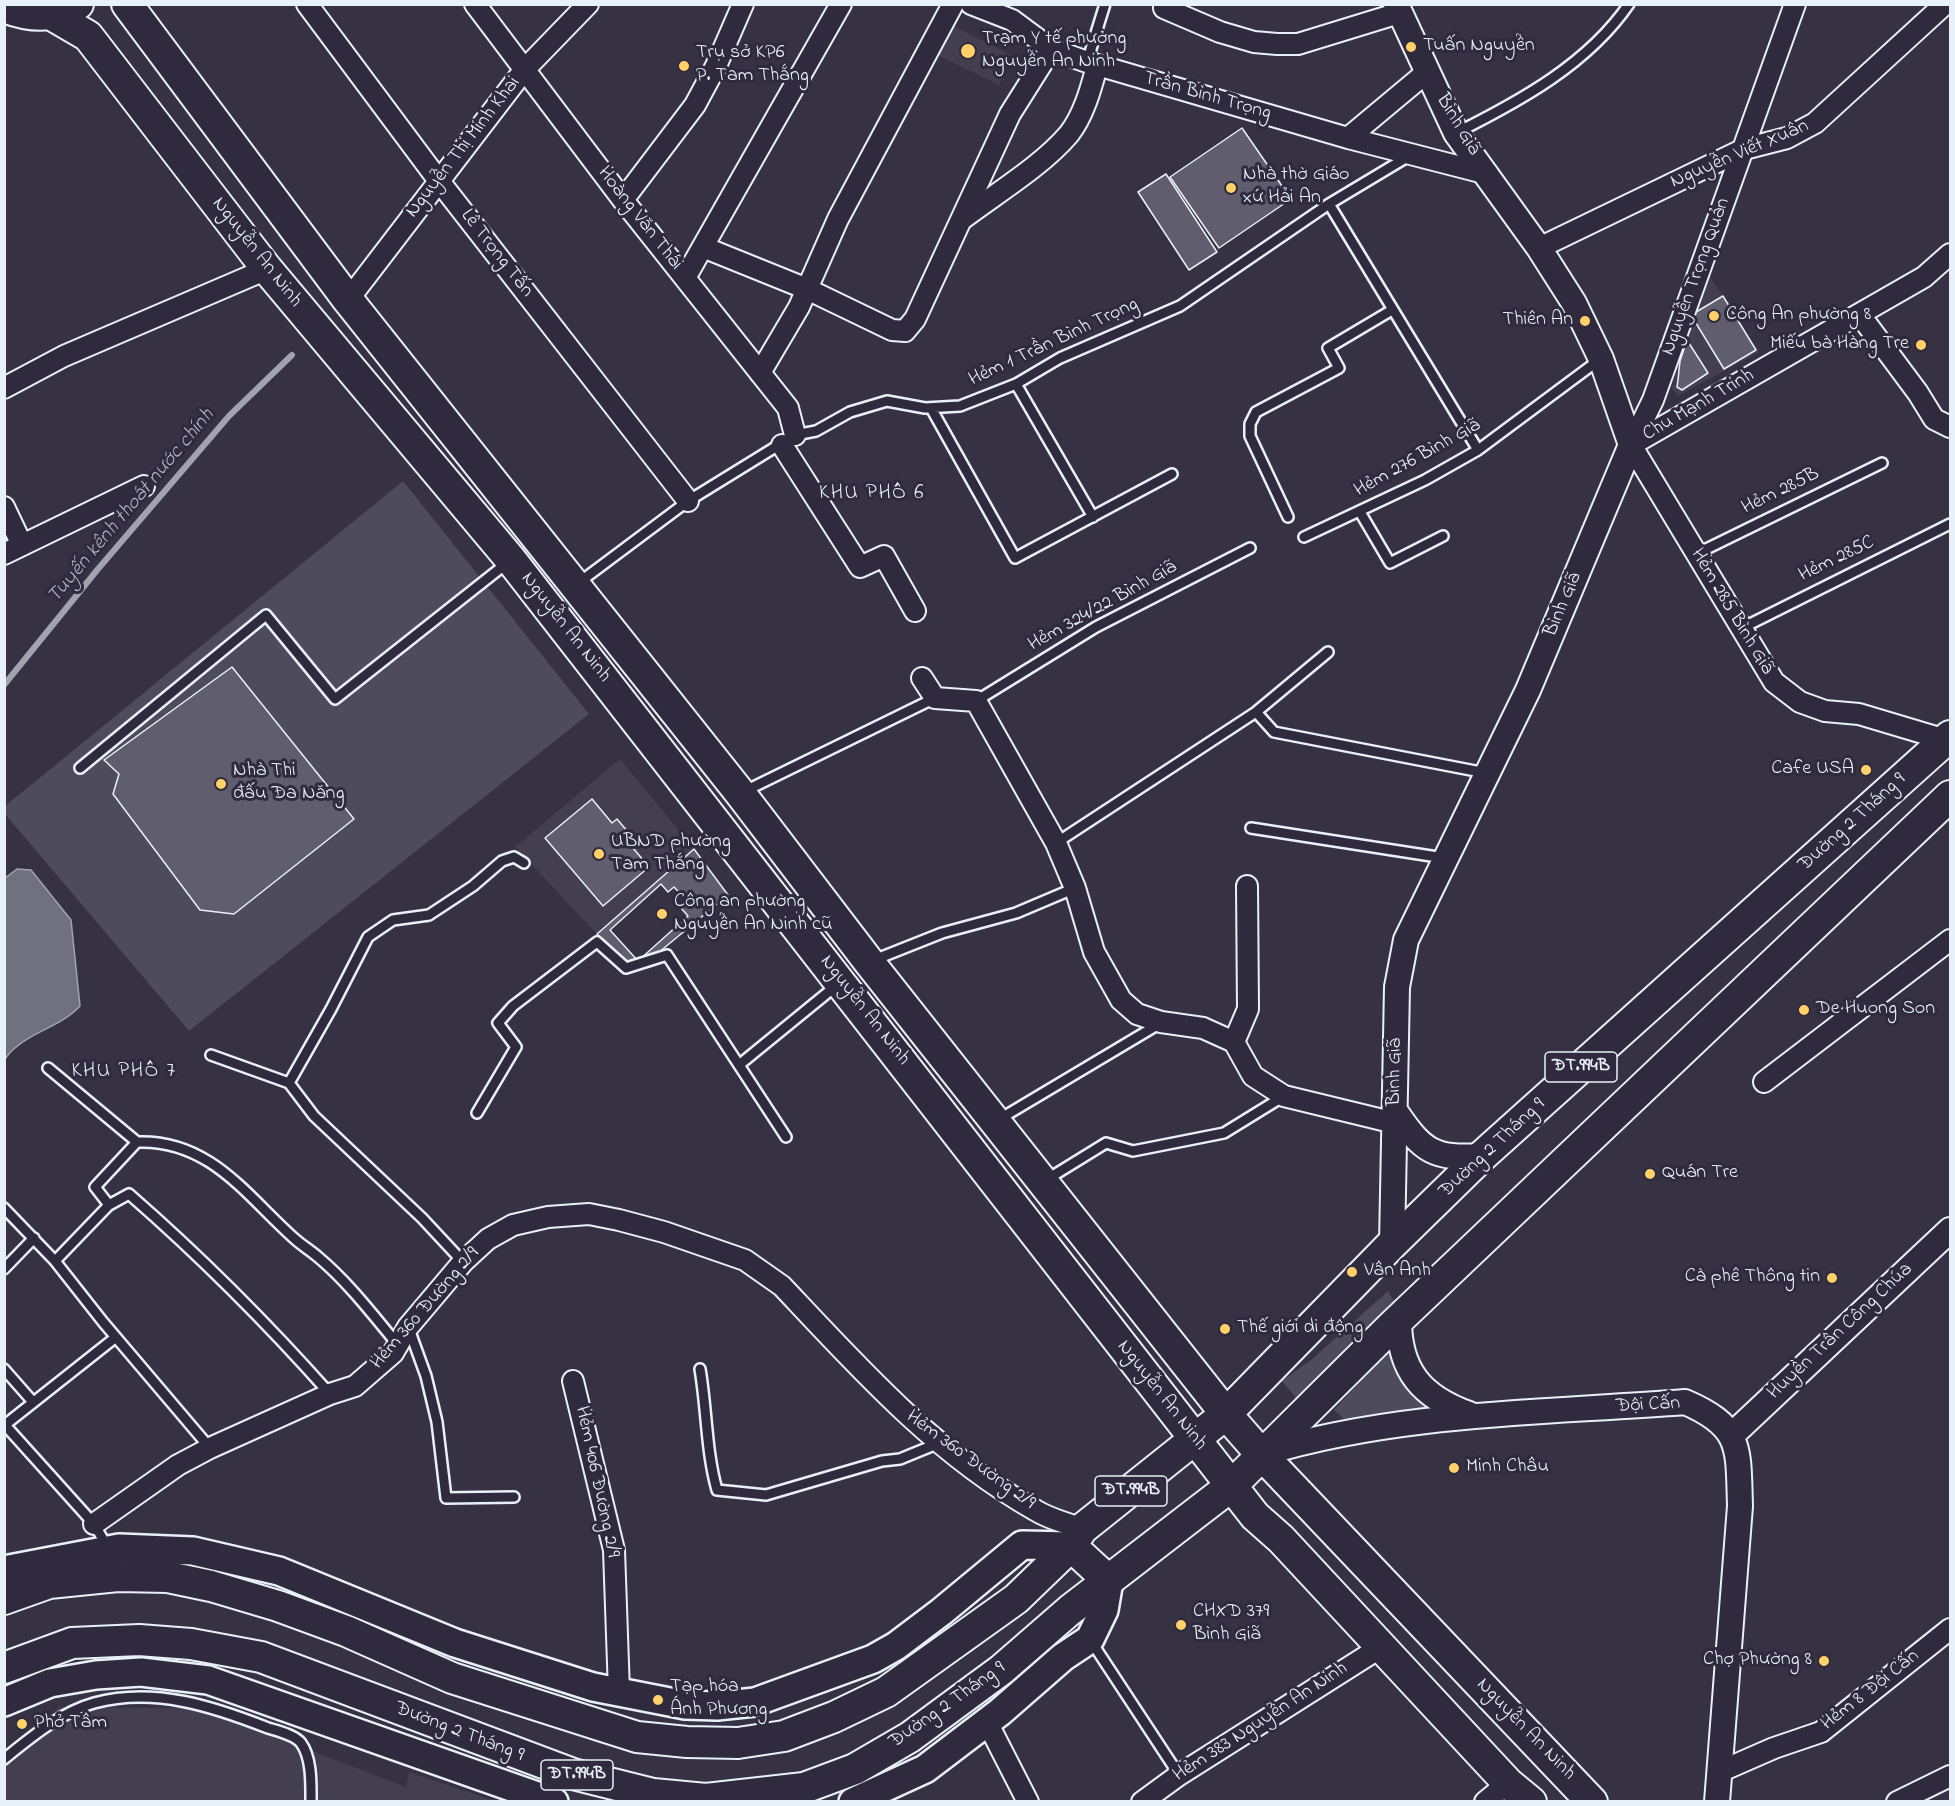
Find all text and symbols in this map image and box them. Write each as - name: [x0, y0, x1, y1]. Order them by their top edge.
- place label: Trạm Y tế phường Nguyễn An Ninh: [982, 28, 1126, 75]
- place label: Tuấn Nguyễn: [1423, 35, 1535, 59]
- marker: Tuấn Nguyễn: [1404, 40, 1418, 54]
- place label: Trụ sở KP6 P. Tam Thắng: [696, 42, 809, 89]
- marker: Trạm Y tế phường Nguyễn An Ninh: [959, 42, 977, 60]
- marker: Trụ sở KP6 P. Tam Thắng: [677, 59, 691, 73]
- street label: Trần Bình Trọng: [1140, 67, 1274, 127]
- street label: Nguyễn Thị Minh Khai: [401, 73, 527, 223]
- street label: Bình Giã: [1429, 90, 1485, 160]
- street label: Nguyễn Viết Xuân: [1667, 115, 1813, 195]
- street label: Hoàng Văn Thái: [591, 162, 687, 276]
- place label: Nhà thờ Giáo xứ Hải An: [1243, 164, 1349, 211]
- marker: Nhà thờ Giáo xứ Hải An: [1224, 181, 1238, 195]
- street label: Nguyễn An Ninh: [206, 193, 306, 313]
- street label: Nguyễn Trọng Quản: [1657, 195, 1737, 359]
- street label: Lê Trọng Tấn: [454, 205, 538, 303]
- street label: Hẻm 1 Trần Bình Trọng: [965, 293, 1143, 393]
- place label: Công An phường 8: [1726, 304, 1871, 328]
- place label: Thiên An: [1502, 309, 1573, 333]
- marker: Công An phường 8: [1707, 309, 1721, 323]
- marker: Thiên An: [1578, 314, 1592, 328]
- place label: Miếu bà Hàng Tre: [1770, 333, 1909, 357]
- marker: Miếu bà Hàng Tre: [1914, 338, 1928, 352]
- street label: Chu Mạnh Trinh: [1639, 364, 1759, 448]
- water label: Tuyến kênh thoát nước chính: [43, 405, 221, 609]
- street label: Hẻm 276 Bình Giã: [1351, 414, 1485, 504]
- street label: Hẻm 285B: [1738, 463, 1824, 521]
- district label: KHU PHỐ 6: [819, 482, 925, 508]
- street label: Hẻm 285C: [1795, 531, 1879, 589]
- street label: Hẻm 285 Bình Giã: [1684, 545, 1778, 679]
- street label: Hẻm 324/22 Bình Giã: [1024, 556, 1182, 658]
- street label: Nguyễn An Ninh: [515, 568, 615, 688]
- street label: Bình Giã: [1540, 569, 1588, 641]
- place label: Cafe USA: [1771, 758, 1854, 782]
- place label: Nhà Thi đấu Đa Năng: [233, 760, 344, 807]
- marker: Cafe USA: [1859, 763, 1873, 777]
- street label: Đường 2 Tháng 9: [1794, 769, 1912, 877]
- marker: Nhà Thi đấu Đa Năng: [214, 777, 228, 791]
- place label: UBND phường Tam Thắng: [611, 831, 731, 878]
- marker: UBND phường Tam Thắng: [592, 847, 606, 861]
- place label: Công an phường Nguyễn An Ninh cũ: [674, 891, 832, 938]
- marker: Công an phường Nguyễn An Ninh cũ: [655, 907, 669, 921]
- street label: Nguyễn An Ninh: [814, 951, 914, 1071]
- place label: De Huong Son: [1816, 998, 1935, 1022]
- marker: De Huong Son: [1797, 1003, 1811, 1017]
- street label: Bình Giã: [1383, 1038, 1409, 1106]
- road number: ĐT.994B: [1545, 1052, 1617, 1082]
- district label: KHU PHỐ 7: [71, 1060, 177, 1086]
- street label: Đường 2 Tháng 9: [1435, 1094, 1551, 1204]
- place label: Quán Tre: [1662, 1162, 1738, 1186]
- marker: Quán Tre: [1643, 1167, 1657, 1181]
- street label: Hẻm 360 Đường 2/9: [366, 1243, 486, 1375]
- street label: Huyền Trân Công Chúa: [1763, 1259, 1919, 1405]
- place label: Vân Anh: [1364, 1260, 1431, 1284]
- marker: Vân Anh: [1345, 1265, 1359, 1279]
- place label: Cà phê Thông tin: [1685, 1266, 1820, 1290]
- marker: Cà phê Thông tin: [1825, 1271, 1839, 1285]
- place label: Thế giới di động: [1237, 1317, 1363, 1341]
- marker: Thế giới di động: [1218, 1322, 1232, 1336]
- street label: Nguyễn An Ninh: [1111, 1336, 1211, 1456]
- street label: Đội Cấn: [1615, 1392, 1681, 1420]
- street label: Hẻm 406 Đường 2/9: [568, 1404, 624, 1560]
- street label: Hẻm 360 Đường 2/9: [901, 1406, 1039, 1516]
- place label: Minh Châu: [1466, 1456, 1549, 1480]
- marker: Minh Châu: [1447, 1461, 1461, 1475]
- road number: ĐT.994B: [1095, 1476, 1167, 1506]
- place label: CHXD 379 Bình Giã: [1193, 1601, 1269, 1648]
- marker: CHXD 379 Bình Giã: [1174, 1618, 1188, 1632]
- street label: Hẻm 8 Đội Cấn: [1817, 1645, 1925, 1737]
- place label: Chợ Phường 8: [1703, 1649, 1812, 1673]
- marker: Chợ Phường 8: [1817, 1654, 1831, 1668]
- street label: Đường 2 Tháng 9: [885, 1657, 1011, 1755]
- street label: Hẻm 383 Nguyễn An Ninh: [1169, 1658, 1353, 1788]
- street label: Nguyễn An Ninh: [1470, 1674, 1580, 1786]
- place label: Tạp hóa Ánh Phương: [670, 1676, 767, 1723]
- marker: Tạp hóa Ánh Phương: [651, 1693, 665, 1707]
- street label: Đường 2 Tháng 9: [391, 1697, 527, 1769]
- place label: Phở Tâm: [34, 1712, 107, 1736]
- marker: Phở Tâm: [15, 1717, 29, 1731]
- road number: ĐT.994B: [541, 1760, 613, 1790]

